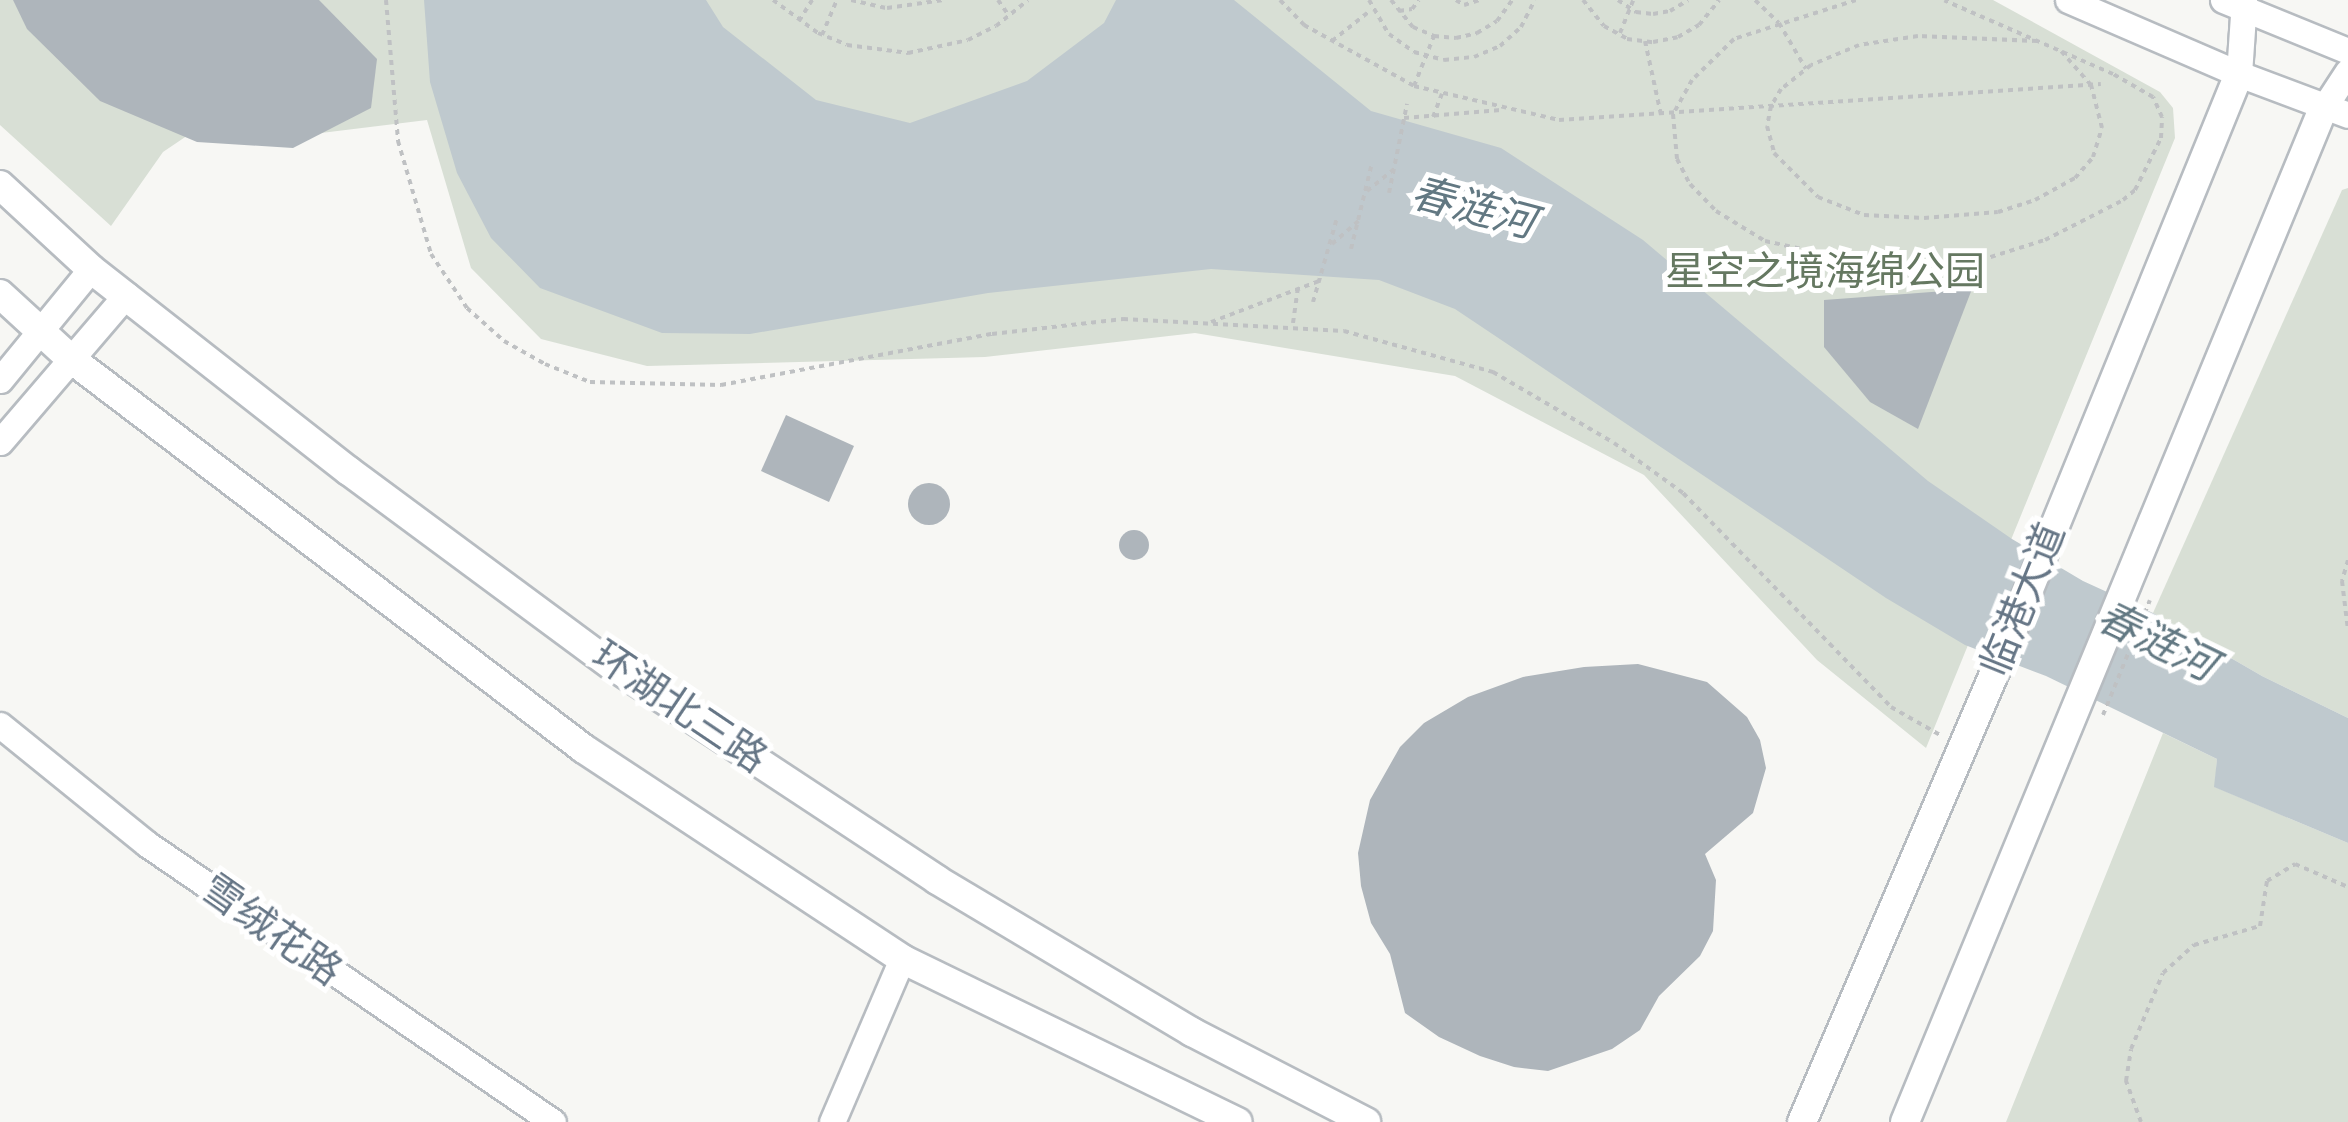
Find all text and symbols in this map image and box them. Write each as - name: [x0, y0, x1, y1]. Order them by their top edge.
- water label: 春涟河: [1406, 168, 1540, 250]
- park label: 星空之境海绵公园: [1665, 249, 1985, 297]
- street label: 临港大道: [1972, 517, 2076, 683]
- water label: 春涟河: [2088, 592, 2224, 692]
- street label: 环湖北三路: [583, 632, 775, 784]
- street label: 雪绒花路: [192, 865, 350, 997]

